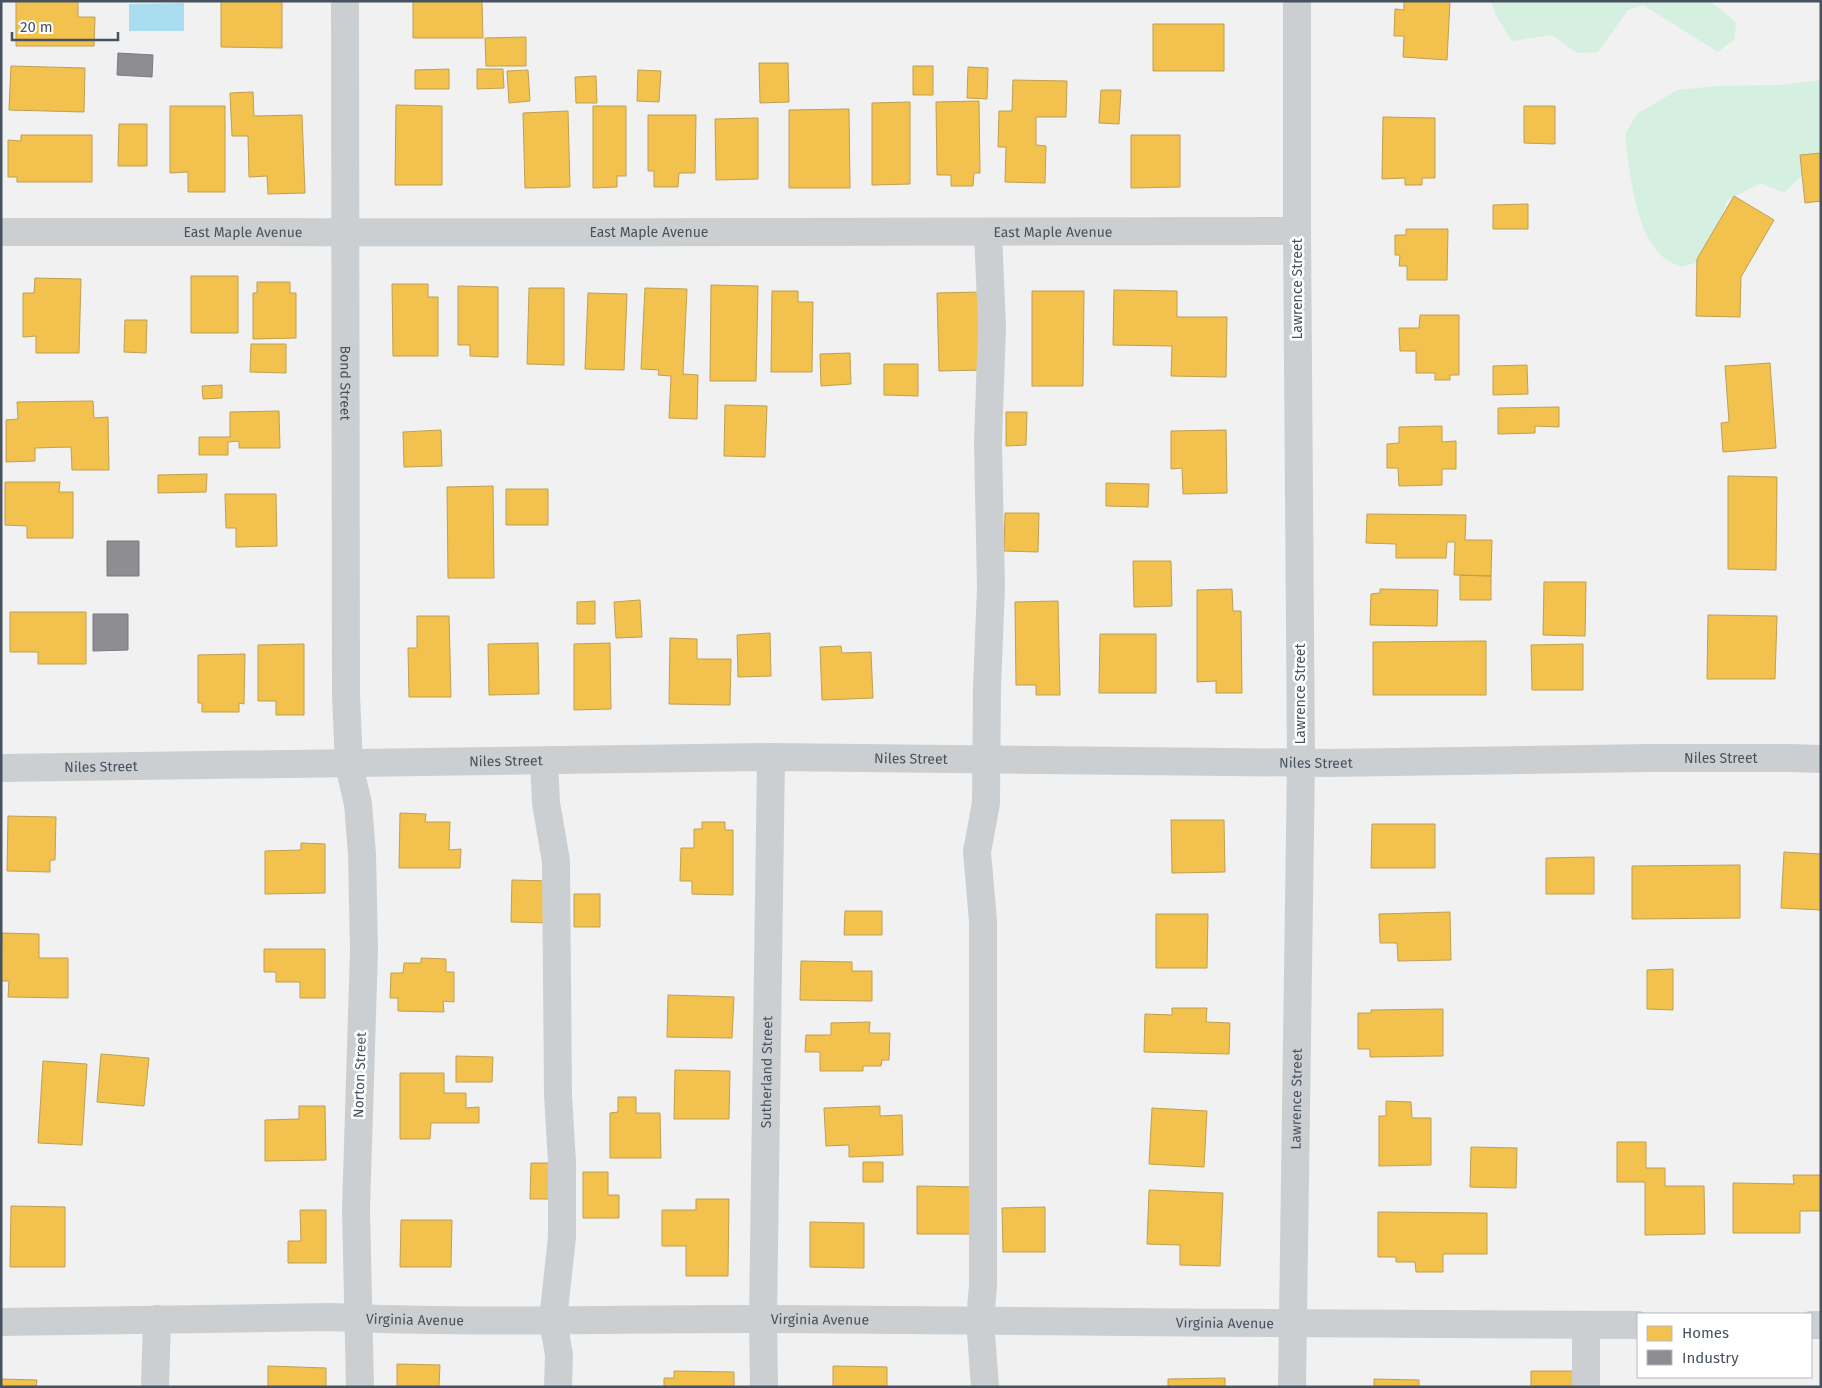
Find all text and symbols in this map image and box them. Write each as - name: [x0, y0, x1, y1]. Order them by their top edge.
- scale bar: [12, 10, 119, 42]
- text: 20 m: [20, 18, 53, 36]
- street label: East Maple Avenue: [994, 223, 1112, 240]
- street label: East Maple Avenue: [184, 224, 302, 241]
- street label: East Maple Avenue: [590, 224, 708, 241]
- street label: Lawrence Street: [1289, 238, 1306, 339]
- street label: Bond Street: [337, 345, 354, 421]
- street label: Lawrence Street: [1292, 643, 1309, 744]
- street label: Niles Street: [874, 750, 949, 767]
- street label: Niles Street: [1684, 750, 1759, 767]
- street label: Niles Street: [469, 752, 544, 770]
- street label: Niles Street: [1279, 754, 1354, 772]
- street label: Niles Street: [64, 758, 139, 776]
- street label: Sutherland Street: [757, 1015, 776, 1128]
- street label: Norton Street: [350, 1031, 370, 1118]
- street label: Lawrence Street: [1287, 1047, 1305, 1150]
- street label: Virginia Avenue: [366, 1310, 464, 1329]
- street label: Virginia Avenue: [771, 1310, 869, 1328]
- legend: [1637, 1313, 1812, 1378]
- street label: Virginia Avenue: [1176, 1314, 1274, 1332]
- text: Homes: [1682, 1324, 1729, 1342]
- text: Industry: [1682, 1349, 1739, 1367]

